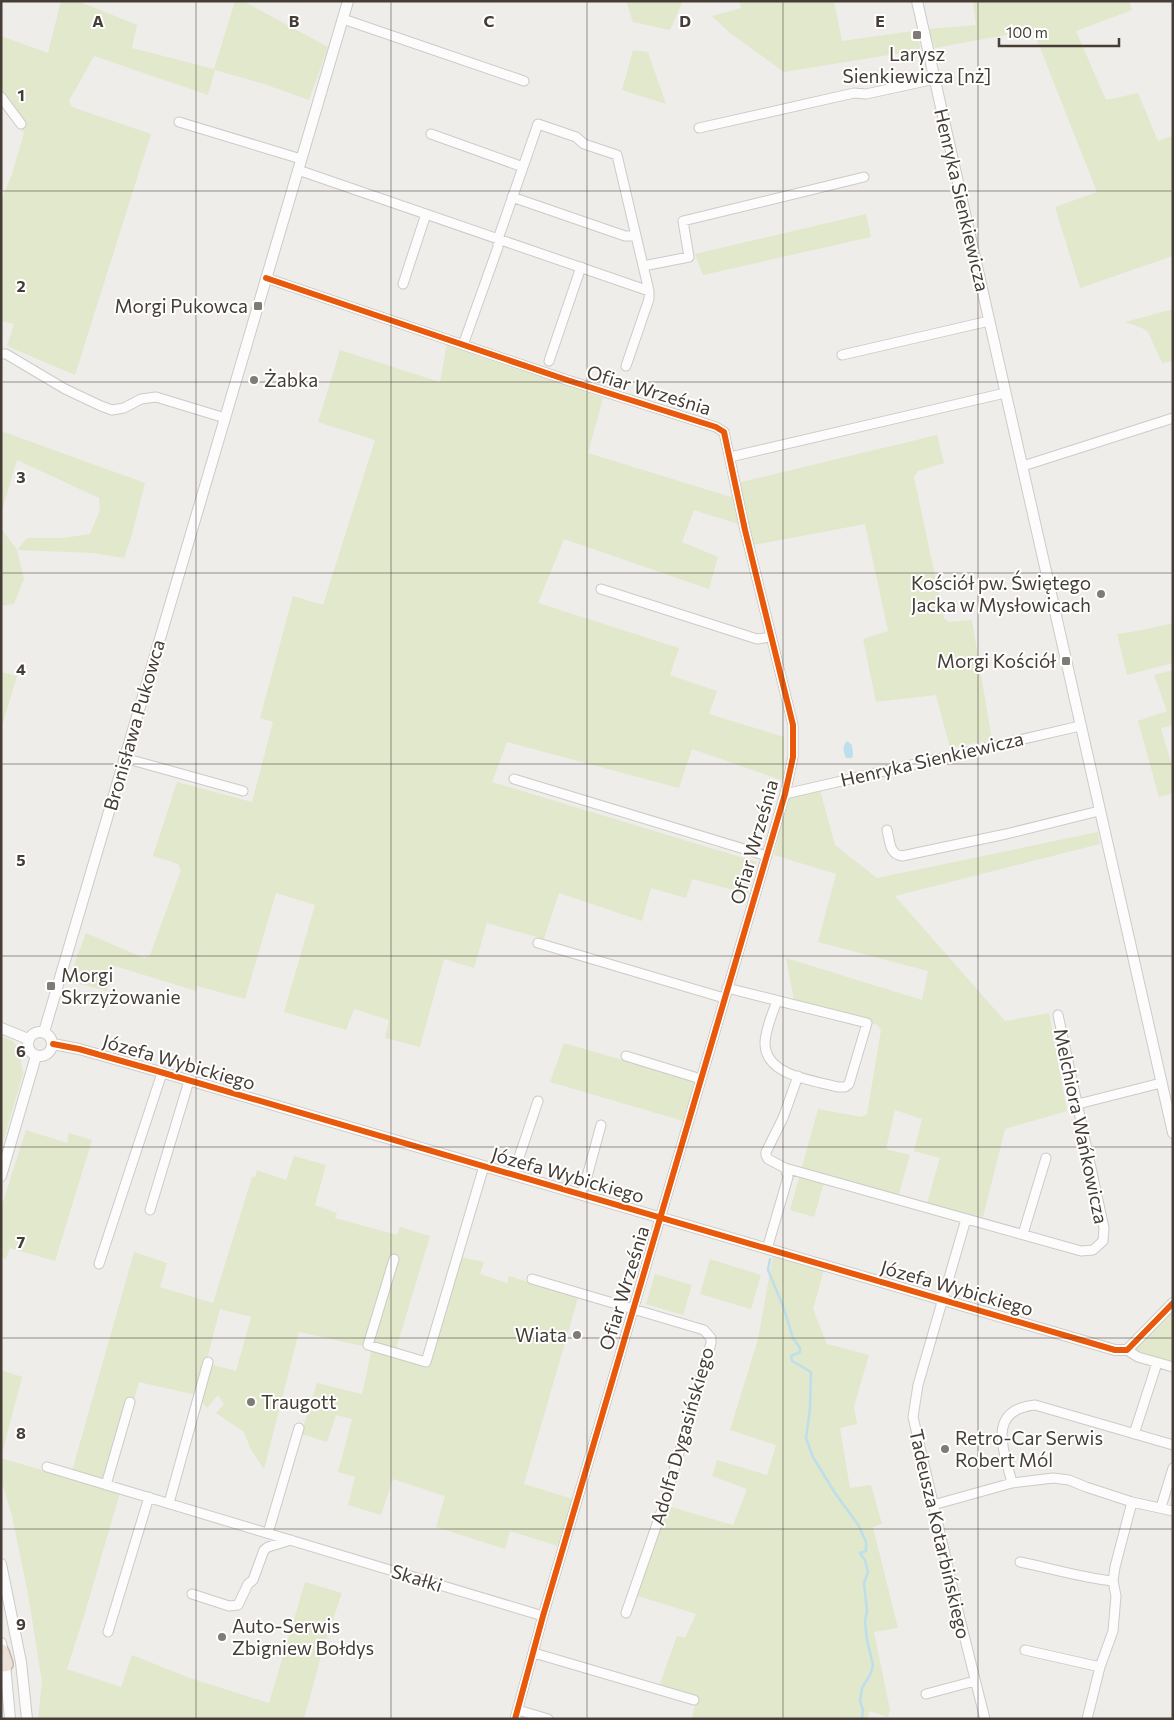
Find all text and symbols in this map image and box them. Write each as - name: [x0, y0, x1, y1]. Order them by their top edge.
- text: A: [92, 11, 104, 30]
- text: B: [289, 11, 300, 30]
- text: C: [484, 11, 495, 30]
- text: D: [679, 11, 691, 30]
- text: E: [875, 11, 885, 30]
- scale bar: [999, 15, 1119, 47]
- text: 100 m: [1006, 23, 1048, 41]
- marker: Larysz Sienkiewicza [nż]: [911, 29, 923, 41]
- place label: Larysz Sienkiewicza [nż]: [843, 42, 991, 87]
- text: 1: [17, 85, 25, 104]
- street label: Henryka Sienkiewicza: [930, 106, 995, 294]
- text: 2: [16, 276, 26, 295]
- place label: Morgi Pukowca: [114, 294, 248, 317]
- marker: Morgi Pukowca: [252, 300, 264, 312]
- street label: Ofiar Września: [584, 360, 714, 419]
- place label: Żabka: [264, 368, 318, 391]
- marker: Żabka: [248, 374, 260, 386]
- text: 3: [16, 467, 26, 486]
- place label: Kościół pw. Świętego Jacka w Mysłowicach: [911, 570, 1091, 616]
- marker: Kościół pw. Świętego Jacka w Mysłowicach: [1095, 588, 1107, 600]
- street label: Bronisława Pukowca: [98, 637, 169, 813]
- place label: Morgi Kościół: [937, 649, 1056, 672]
- marker: Morgi Kościół: [1060, 655, 1072, 667]
- text: 4: [16, 659, 26, 678]
- street label: Henryka Sienkiewicza: [838, 726, 1026, 791]
- street label: Ofiar Września: [725, 777, 782, 907]
- text: 5: [16, 850, 26, 869]
- place label: Morgi Skrzyżowanie: [61, 963, 181, 1008]
- marker: Morgi Skrzyżowanie: [45, 980, 57, 992]
- street label: Melchiora Wańkowicza: [1050, 1026, 1113, 1226]
- street label: Józefa Wybickiego: [100, 1029, 258, 1094]
- text: 6: [16, 1041, 26, 1060]
- street label: Józefa Wybickiego: [489, 1142, 647, 1207]
- street label: Ofiar Września: [594, 1223, 653, 1353]
- text: 7: [17, 1232, 26, 1251]
- street label: Józefa Wybickiego: [878, 1255, 1036, 1320]
- place label: Wiata: [515, 1323, 567, 1346]
- marker: Wiata: [571, 1329, 583, 1341]
- street label: Adolfa Dygasińskiego: [645, 1344, 718, 1528]
- place label: Traugott: [261, 1390, 337, 1413]
- marker: Traugott: [245, 1396, 257, 1408]
- text: 8: [16, 1423, 26, 1442]
- place label: Retro-Car Serwis Robert Mól: [955, 1426, 1103, 1471]
- street label: Tadeusza Kotarbińskiego: [905, 1427, 976, 1641]
- marker: Retro-Car Serwis Robert Mól: [939, 1443, 951, 1455]
- street label: Skałki: [389, 1559, 446, 1596]
- text: 9: [16, 1614, 26, 1633]
- place label: Auto-Serwis Zbigniew Bołdys: [232, 1614, 374, 1659]
- marker: Auto-Serwis Zbigniew Bołdys: [216, 1631, 228, 1643]

